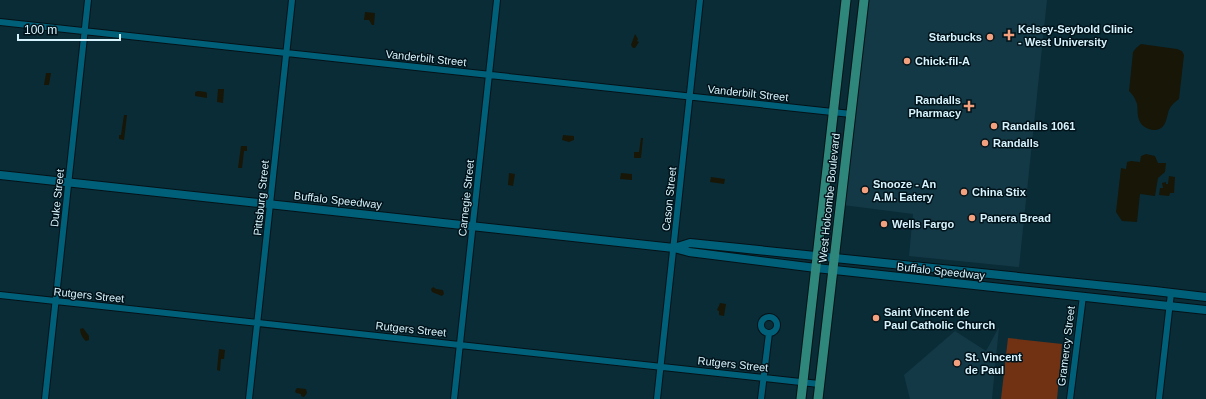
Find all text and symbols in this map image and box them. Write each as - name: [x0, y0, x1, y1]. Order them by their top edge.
- scale bar: [18, 16, 120, 42]
- text: 100 m: [24, 23, 57, 37]
- place label: Kelsey-Seybold Clinic - West University: [1018, 23, 1133, 48]
- marker: Kelsey-Seybold Clinic - West University: [1003, 29, 1015, 41]
- place label: Starbucks: [929, 31, 982, 43]
- marker: Starbucks: [985, 32, 995, 42]
- street label: Vanderbilt Street: [385, 48, 467, 68]
- place label: Chick-fil-A: [915, 55, 970, 67]
- marker: Chick-fil-A: [902, 56, 912, 66]
- street label: Vanderbilt Street: [707, 83, 789, 103]
- place label: Randalls Pharmacy: [908, 94, 962, 119]
- marker: Randalls Pharmacy: [964, 101, 974, 111]
- place label: Randalls 1061: [1002, 120, 1075, 132]
- marker: Randalls 1061: [989, 121, 999, 131]
- street label: West Holcombe Boulevard: [816, 133, 842, 263]
- place label: Randalls: [993, 137, 1039, 149]
- marker: Randalls: [980, 138, 990, 148]
- street label: Carnegie Street: [456, 159, 476, 237]
- street label: Pittsburg Street: [251, 160, 271, 236]
- street label: Cason Street: [660, 166, 678, 232]
- street label: Duke Street: [48, 168, 66, 228]
- place label: Snooze - An A.M. Eatery: [873, 178, 936, 203]
- marker: Snooze - An A.M. Eatery: [860, 185, 870, 195]
- place label: China Stix: [972, 186, 1027, 198]
- marker: China Stix: [959, 187, 969, 197]
- street label: Buffalo Speedway: [293, 189, 383, 211]
- place label: Panera Bread: [980, 212, 1051, 224]
- marker: Panera Bread: [967, 213, 977, 223]
- place label: Wells Fargo: [892, 218, 954, 230]
- marker: Wells Fargo: [879, 219, 889, 229]
- street label: Buffalo Speedway: [896, 260, 986, 282]
- street label: Rutgers Street: [53, 285, 125, 305]
- street label: Gramercy Street: [1055, 305, 1077, 387]
- place label: Saint Vincent de Paul Catholic Church: [884, 306, 996, 331]
- marker: Saint Vincent de Paul Catholic Church: [871, 313, 881, 323]
- street label: Rutgers Street: [375, 319, 447, 339]
- place label: St. Vincent de Paul: [965, 351, 1022, 376]
- street label: Rutgers Street: [697, 354, 769, 374]
- marker: St. Vincent de Paul: [952, 358, 962, 368]

